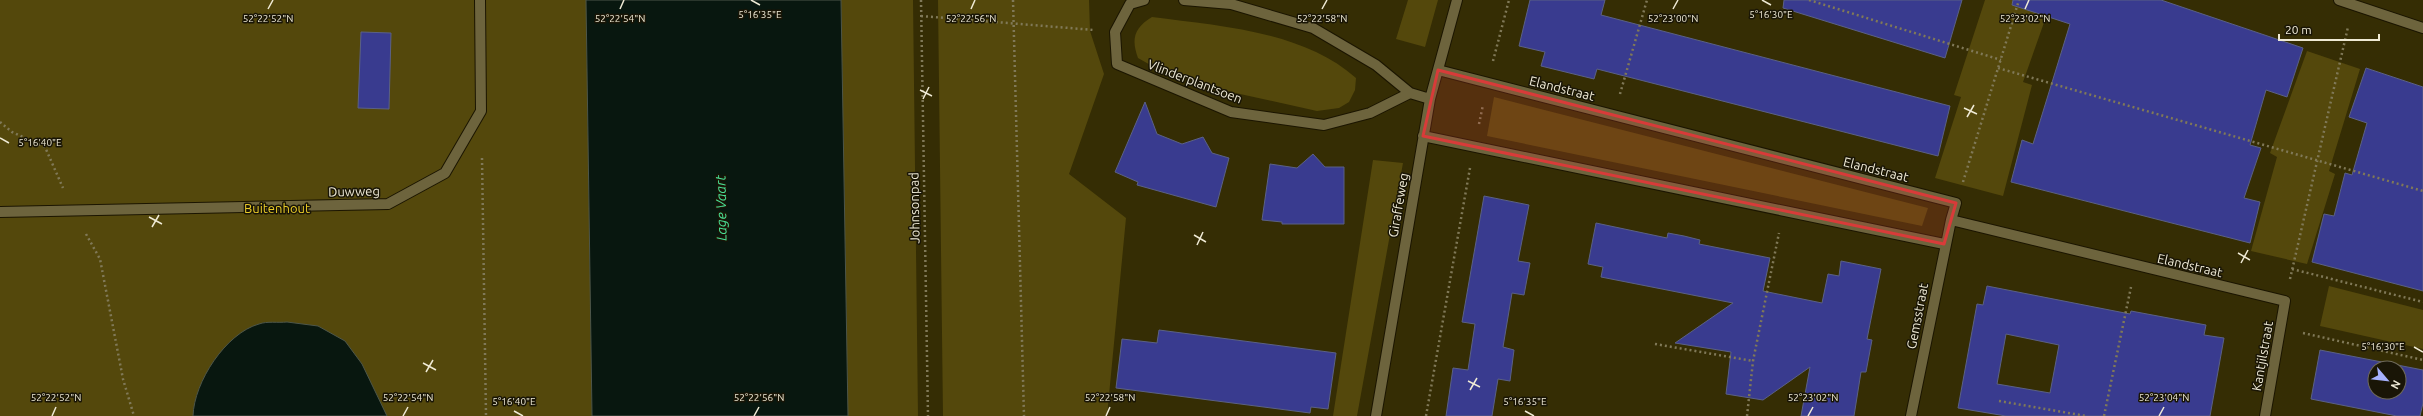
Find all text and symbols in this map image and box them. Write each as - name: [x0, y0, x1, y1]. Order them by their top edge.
- text: 5°16'35"E: [738, 9, 782, 20]
- text: 5°16'30"E: [1749, 9, 1793, 20]
- text: 52°22'52"N: [243, 13, 293, 24]
- text: 52°22'54"N: [595, 13, 645, 24]
- text: 52°22'56"N: [946, 13, 996, 24]
- text: 52°22'58"N: [1297, 13, 1347, 24]
- text: 52°23'00"N: [1648, 13, 1698, 24]
- text: 52°23'02"N: [2000, 13, 2050, 24]
- scale bar: [2279, 16, 2379, 42]
- text: 20 m: [2285, 23, 2312, 36]
- street label: Vlinderplantsoen: [1146, 57, 1244, 105]
- street label: Elandstraat: [1528, 73, 1596, 103]
- text: 5°16'40"E: [18, 137, 62, 148]
- street label: Elandstraat: [1842, 154, 1910, 184]
- street label: Johnsonpad: [906, 172, 922, 244]
- street label: Giraffeweg: [1385, 172, 1411, 238]
- water label: Lage Vaart: [712, 174, 730, 241]
- street label: Duwweg: [328, 184, 380, 198]
- park label: Buitenhout: [244, 201, 310, 215]
- street label: Elandstraat: [2156, 251, 2224, 279]
- street label: Gemsstraat: [1904, 282, 1930, 350]
- street label: Kantjilstraat: [2249, 320, 2275, 392]
- text: 5°16'30"E: [2361, 341, 2405, 352]
- north arrow: [2367, 360, 2407, 400]
- text: N: [2389, 378, 2403, 391]
- text: 52°22'52"N: [31, 392, 81, 403]
- text: 52°22'54"N: [383, 392, 433, 403]
- text: 52°22'56"N: [734, 392, 784, 403]
- text: 52°22'58"N: [1085, 392, 1135, 403]
- text: 52°23'02"N: [1788, 392, 1838, 403]
- text: 52°23'04"N: [2139, 392, 2189, 403]
- text: 5°16'40"E: [492, 396, 536, 407]
- text: 5°16'35"E: [1503, 396, 1547, 407]

